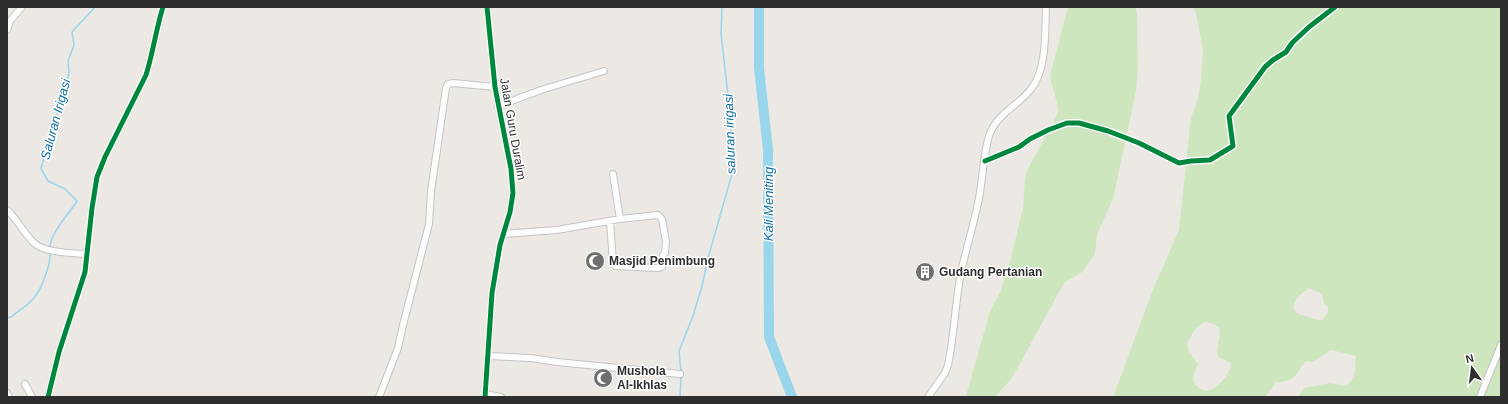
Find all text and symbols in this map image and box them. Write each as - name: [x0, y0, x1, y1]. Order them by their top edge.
- water label: Saluran Irigasi: [37, 76, 74, 161]
- street label: Jalan Guru Duralim: [497, 77, 529, 181]
- water label: saluran irigasi: [721, 93, 738, 174]
- water label: Kali Meniting: [761, 166, 776, 241]
- mosque icon: Masjid Penimbung: [584, 250, 606, 272]
- place label: Masjid Penimbung: [609, 254, 715, 268]
- building icon: Gudang Pertanian: [914, 261, 936, 283]
- place label: Gudang Pertanian: [939, 265, 1042, 279]
- north arrow: [1452, 348, 1492, 388]
- text: N: [1464, 352, 1475, 365]
- place label: Mushola Al-Ikhlas: [617, 364, 667, 392]
- mosque icon: Mushola Al-Ikhlas: [592, 367, 614, 389]

